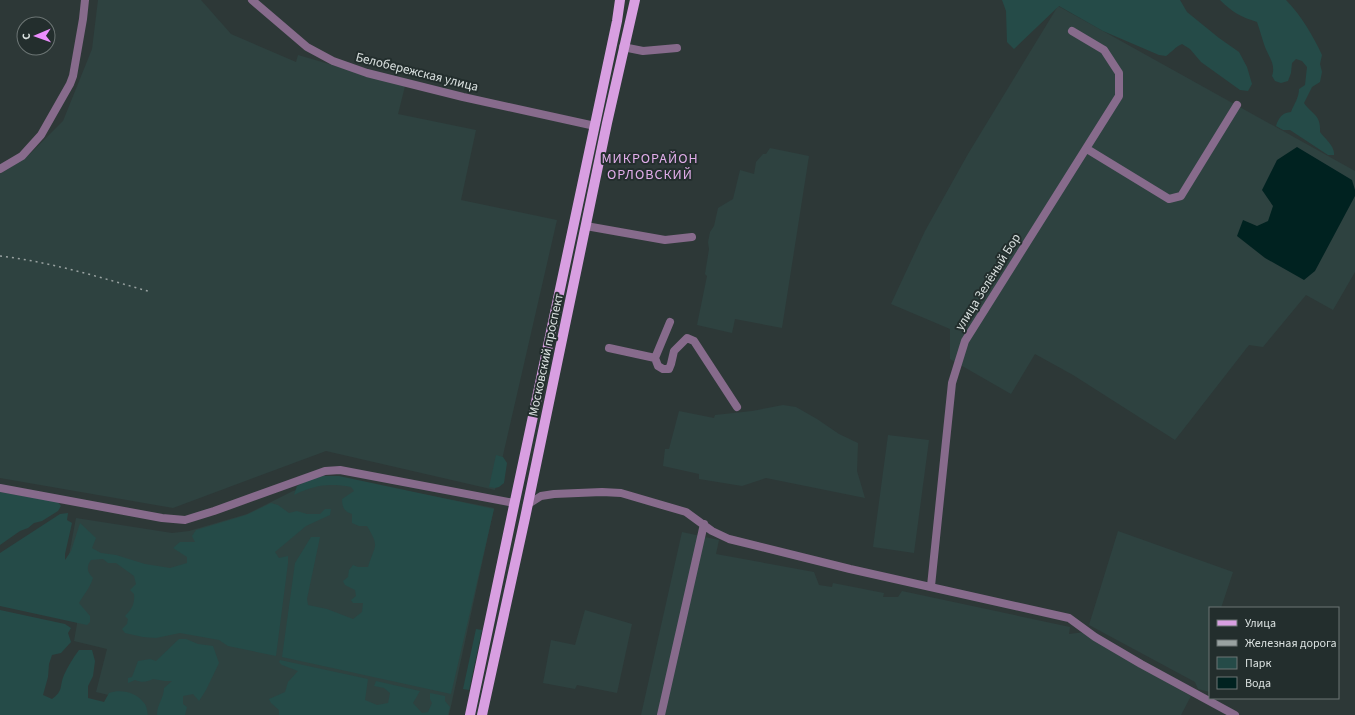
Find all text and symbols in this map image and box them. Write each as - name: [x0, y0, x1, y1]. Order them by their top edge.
- north arrow: [16, 16, 56, 56]
- text: С: [19, 32, 34, 40]
- street label: Белобережская улица: [354, 48, 480, 96]
- district label: МИКРОРАЙОН ОРЛОВСКИЙ: [601, 149, 699, 185]
- street label: улица Зелёный Бор: [951, 230, 1025, 334]
- street label: Московский проспект: [524, 292, 568, 418]
- legend: [1209, 607, 1339, 699]
- text: Улица: [1245, 615, 1276, 632]
- text: Железная дорога: [1245, 635, 1337, 652]
- text: Парк: [1245, 655, 1271, 672]
- text: Вода: [1245, 675, 1271, 692]

